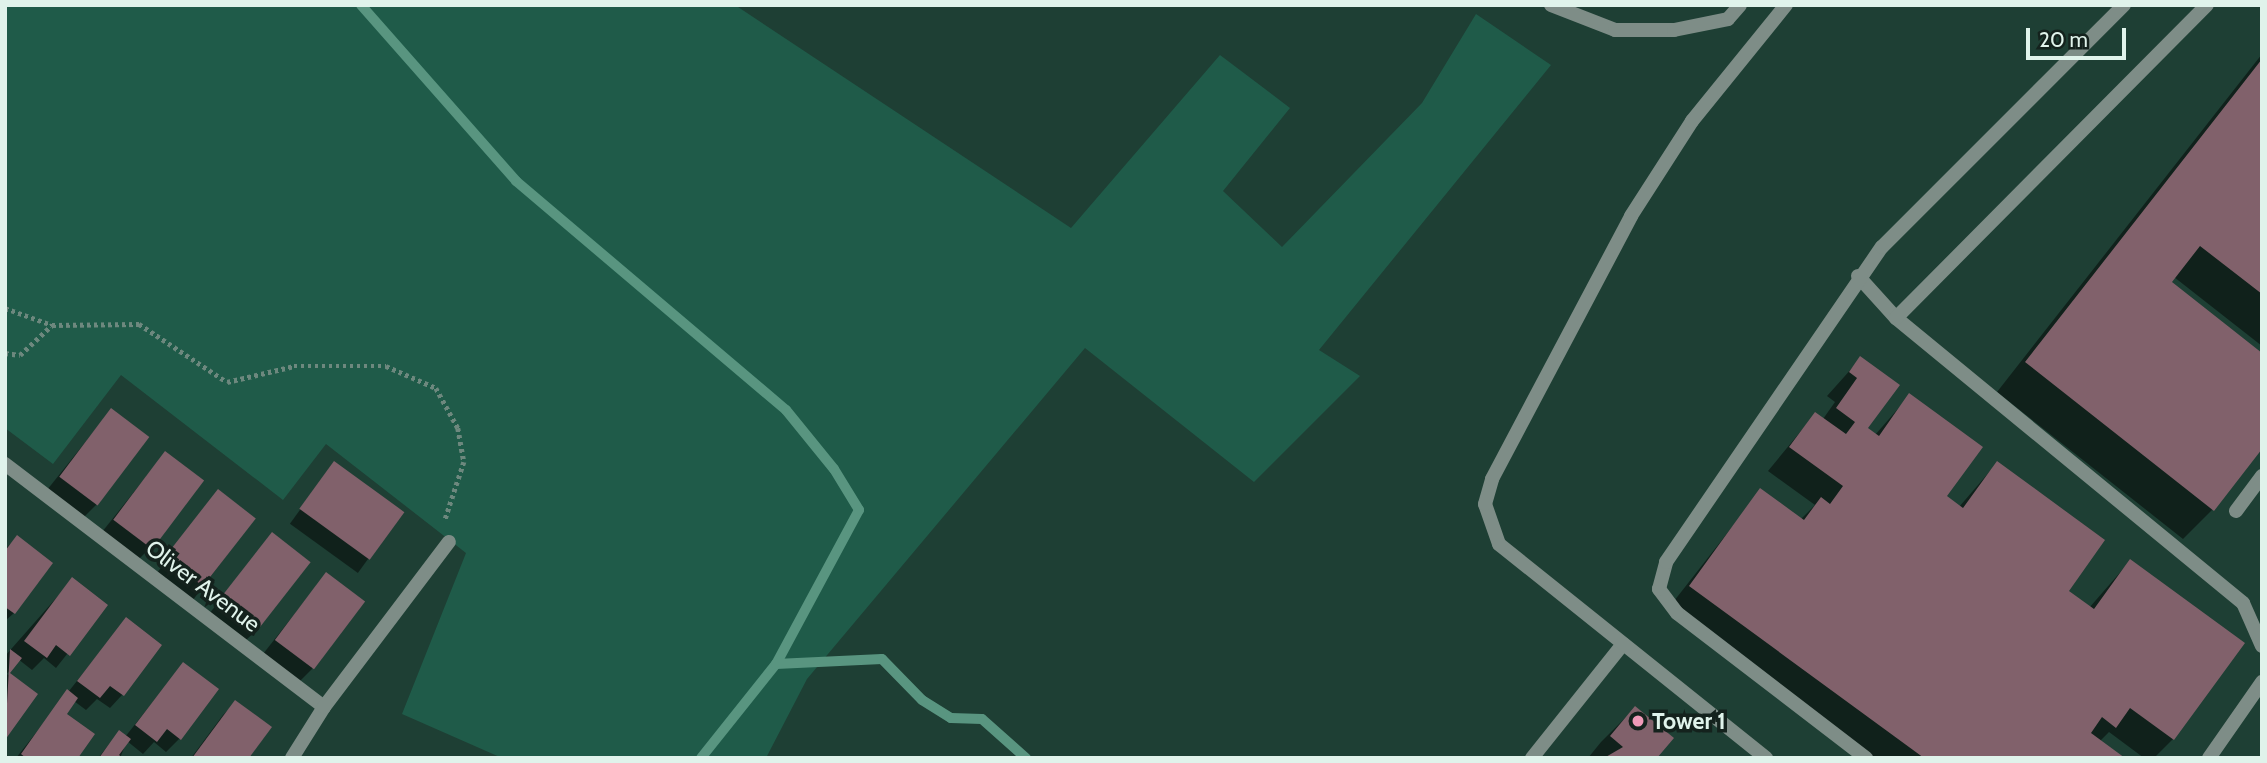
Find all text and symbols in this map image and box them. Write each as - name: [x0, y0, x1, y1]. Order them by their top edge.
- scale bar: [2029, 14, 2129, 58]
- text: 20 m: [2039, 27, 2088, 52]
- street label: Oliver Avenue: [140, 534, 266, 638]
- place label: Tower 1: [1652, 707, 1726, 735]
- marker: Tower 1: [1630, 713, 1646, 729]

